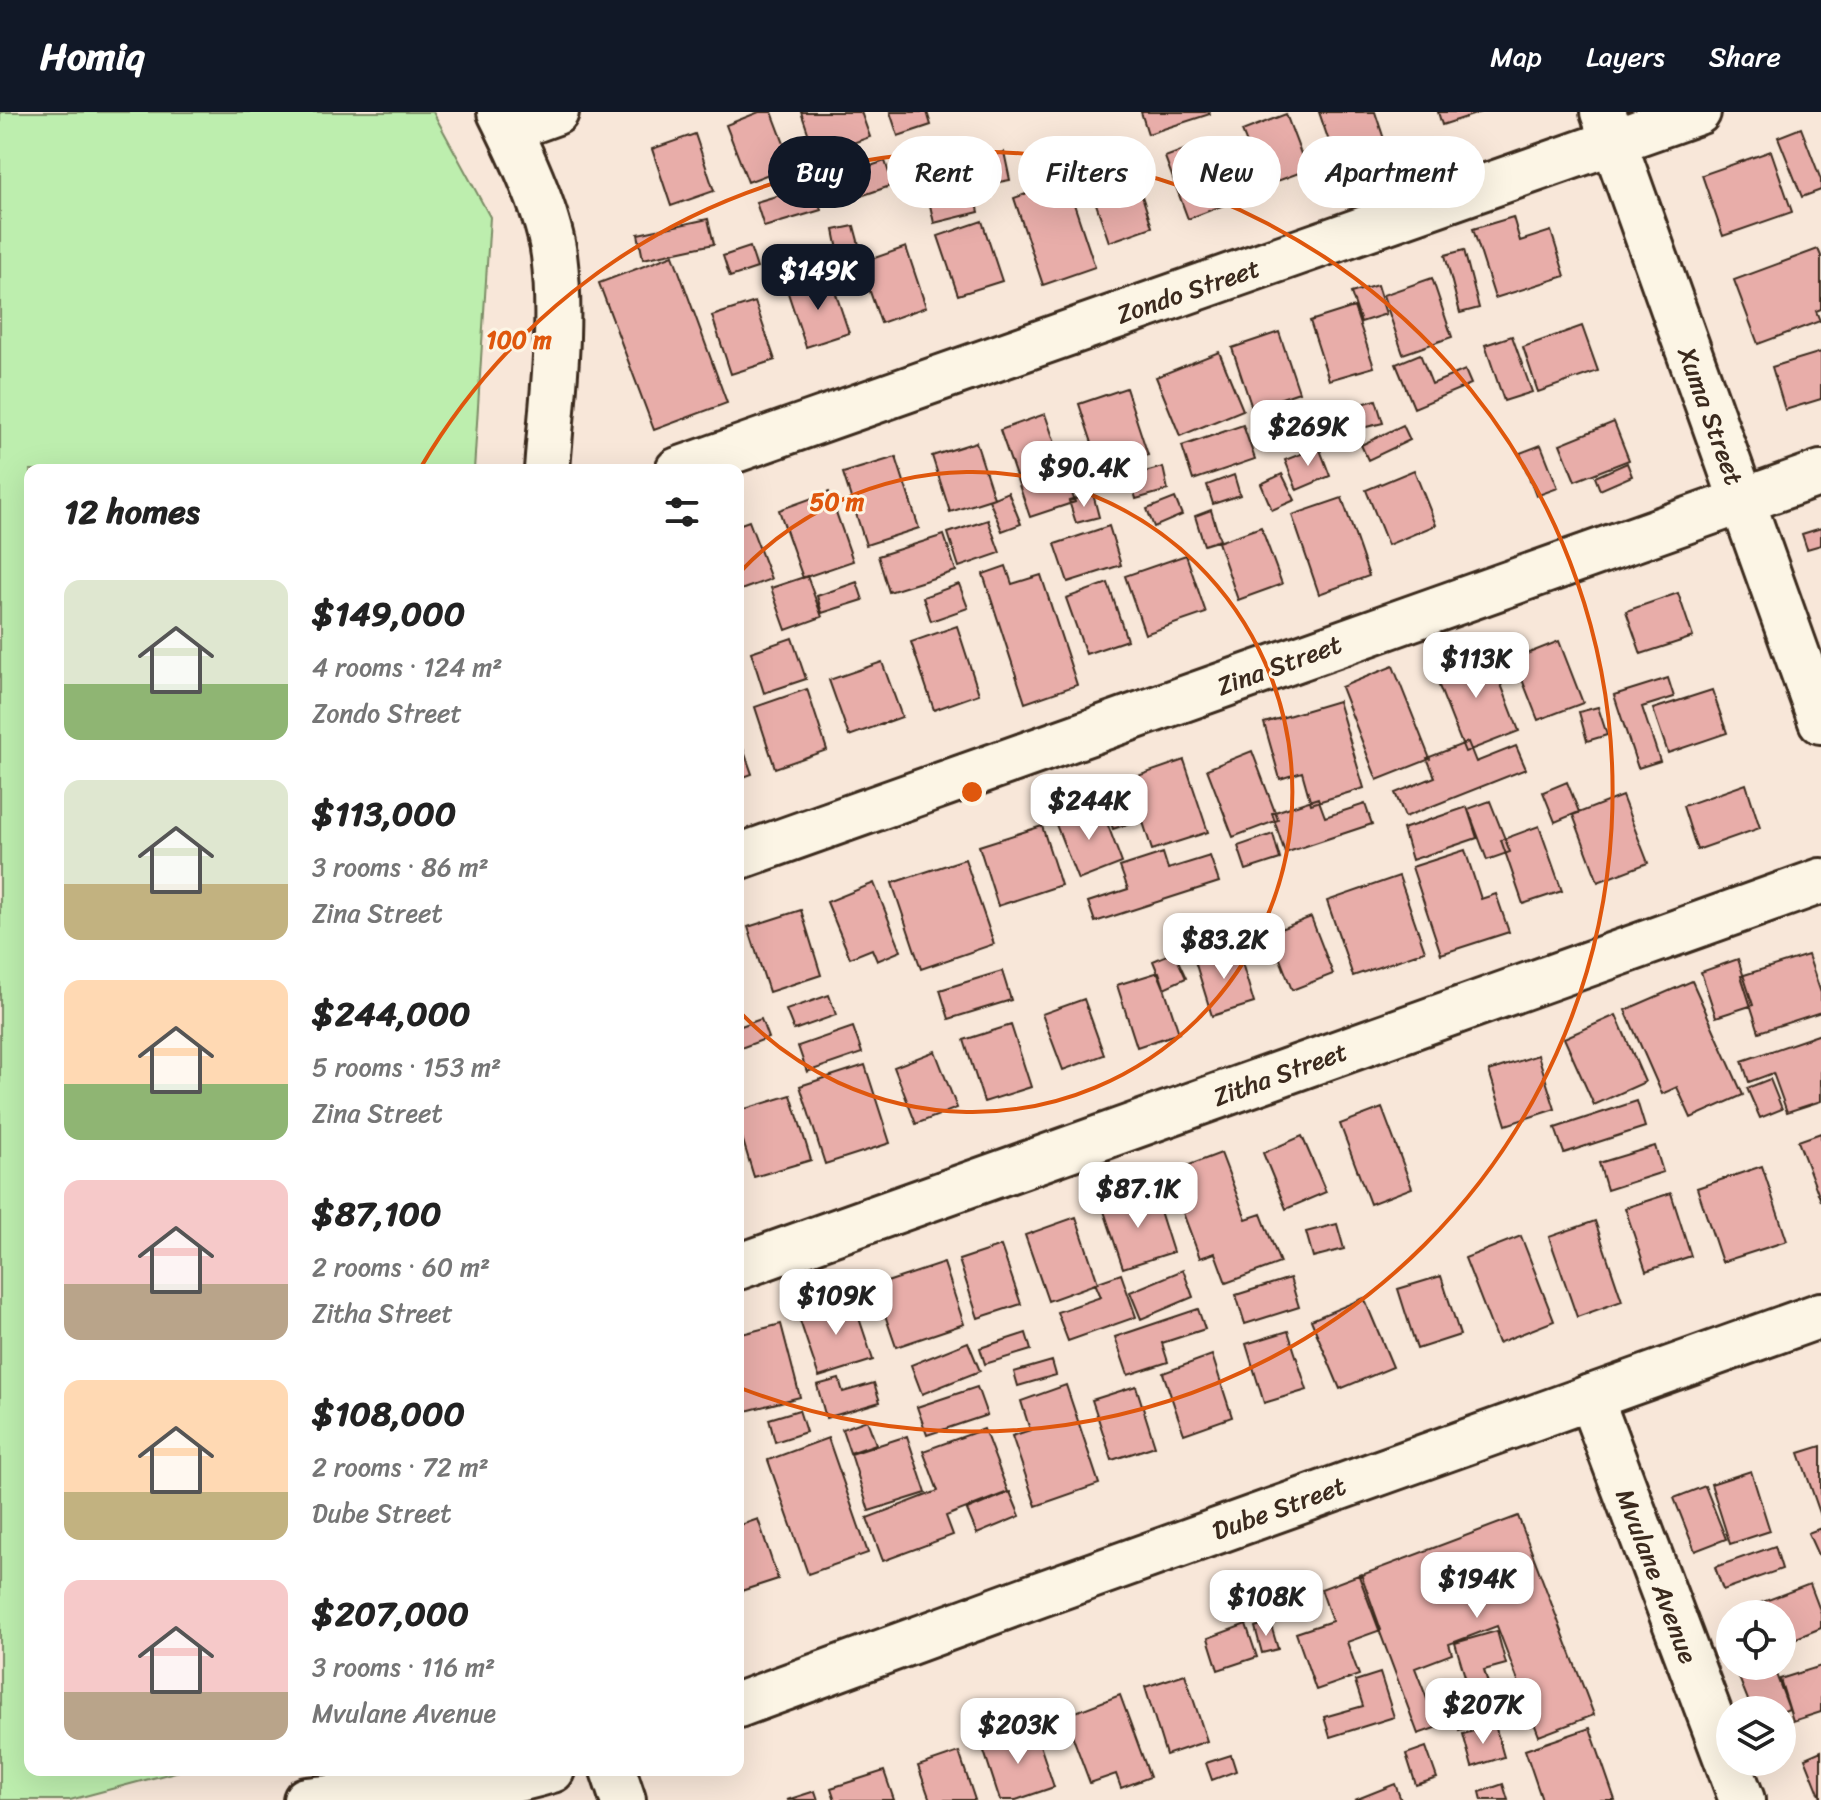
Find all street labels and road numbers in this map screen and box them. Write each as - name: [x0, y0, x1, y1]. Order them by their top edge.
- street label: Zondo Street: [1110, 245, 1266, 337]
- street label: Xuma Street: [1664, 339, 1757, 492]
- street label: Zina Street: [1210, 621, 1348, 709]
- street label: Zitha Street: [1206, 1028, 1354, 1120]
- street label: Dube Street: [1206, 1463, 1352, 1553]
- street label: Mvulane Avenue: [1603, 1482, 1712, 1671]

